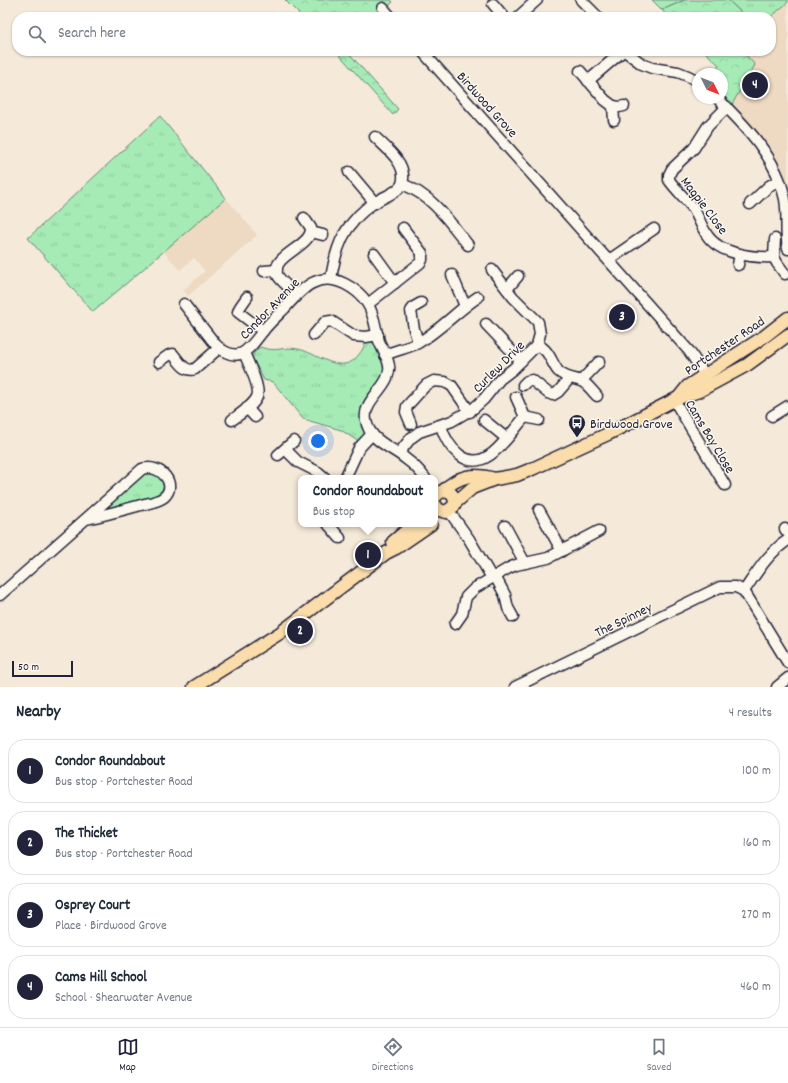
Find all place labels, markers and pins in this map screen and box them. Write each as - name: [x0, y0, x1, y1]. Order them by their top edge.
- pin: 4: [742, 70, 768, 100]
- pin: 3: [609, 302, 635, 332]
- bus stop icon: Birdwood Grove: [567, 413, 587, 438]
- place label: Birdwood Grove: [590, 415, 673, 435]
- pin: 1: [355, 540, 381, 570]
- pin: 2: [287, 616, 313, 646]

